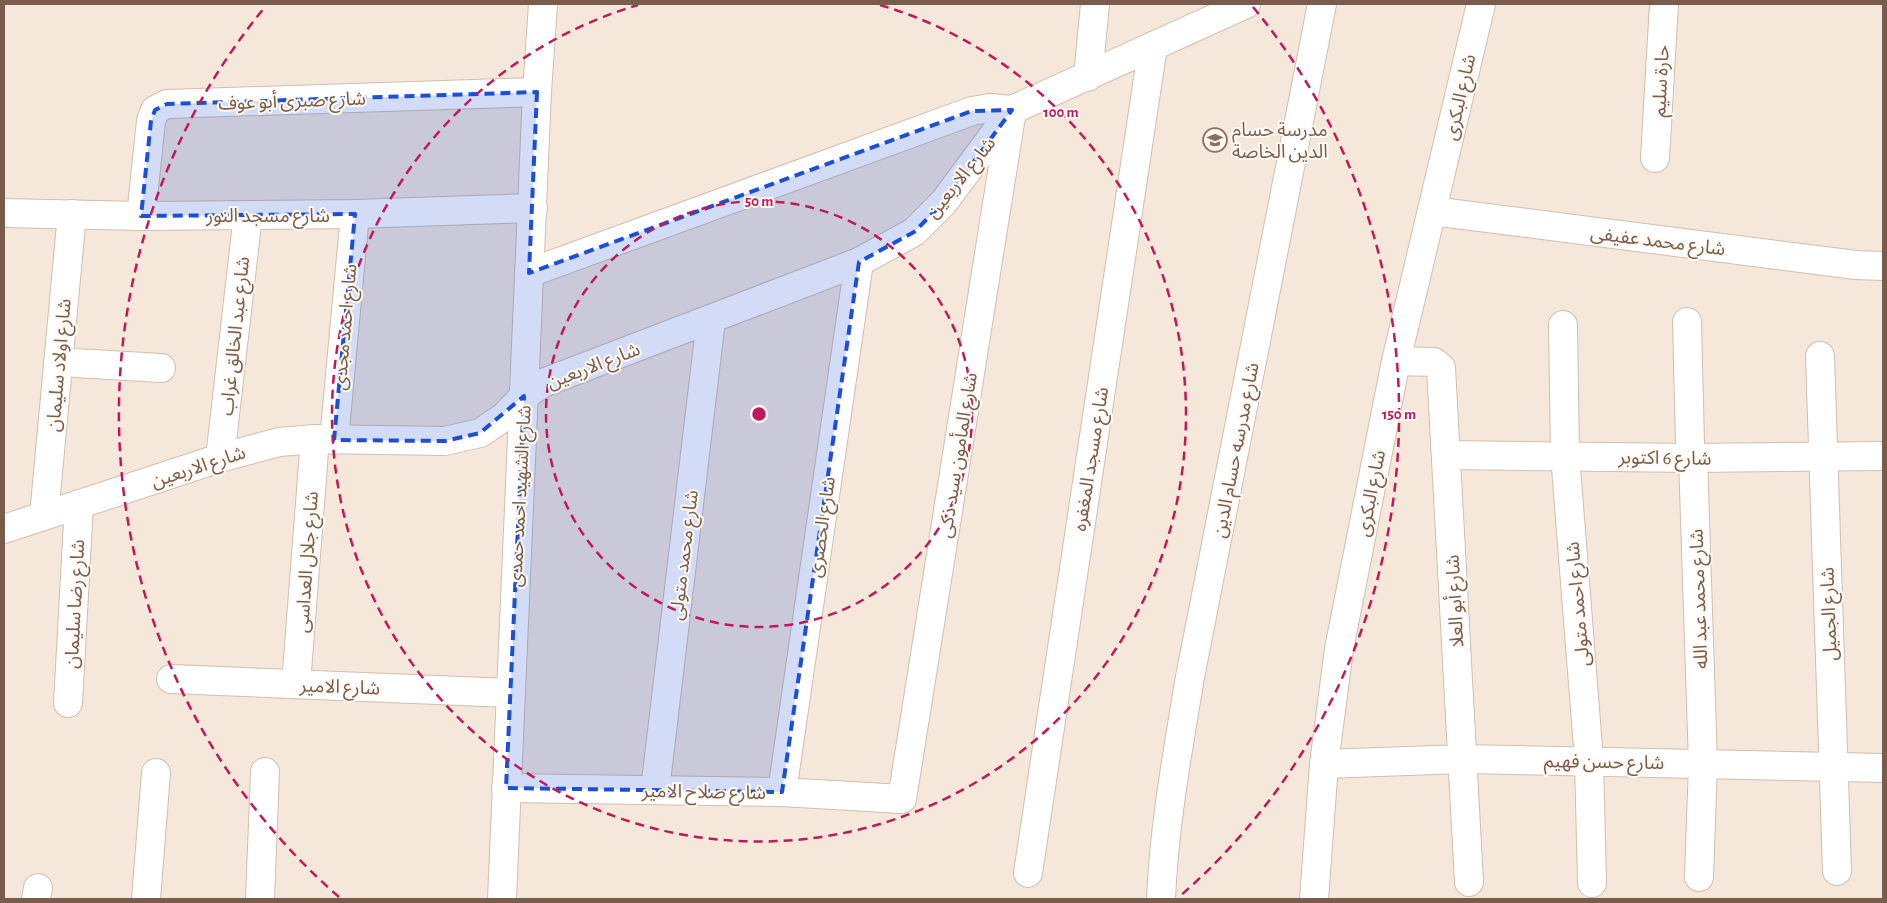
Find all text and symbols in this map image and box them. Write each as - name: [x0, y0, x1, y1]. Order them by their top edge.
- street label: حارة سليم: [1650, 45, 1677, 118]
- street label: شارع البكرى: [1441, 52, 1483, 143]
- street label: شارع صبرى أبو عوف: [218, 87, 366, 117]
- text: 100 m: [1043, 105, 1079, 120]
- place label: مدرسة حسام الدين الخاصة: [1232, 121, 1328, 163]
- school or university icon: مدرسة حسام الدين الخاصة: [1202, 127, 1228, 153]
- street label: شارع الاربعين: [923, 134, 1002, 224]
- text: 50 m: [745, 194, 773, 209]
- street label: شارع مسجد النور: [205, 207, 330, 229]
- street label: شارع محمد عفيفى: [1589, 224, 1726, 262]
- street label: شارع عبد الخالق غراب: [218, 256, 256, 417]
- street label: شارع احمد مجدى: [331, 263, 363, 391]
- street label: شارع اولاد سليمان: [44, 298, 78, 433]
- street label: شارع الاربعين: [544, 340, 644, 396]
- street label: شارع مدرسه حسام الدين: [1210, 361, 1267, 540]
- street label: شارع المأمون سيد ذكى: [934, 371, 984, 540]
- street label: شارع مسجد المغفره: [1071, 386, 1115, 533]
- street label: شارع الشهيد احمد حمدى: [506, 405, 538, 588]
- centre of rings: [750, 405, 768, 423]
- text: 150 m: [1382, 407, 1416, 422]
- street label: شارع الاربعين: [149, 443, 249, 494]
- street label: شارع البكرى: [1354, 448, 1392, 539]
- street label: شارع 6 اكتوبر: [1617, 448, 1712, 472]
- street label: شارع الحصرى: [806, 476, 842, 579]
- street label: شارع محمد متولى: [667, 489, 705, 622]
- street label: شارع جلال العداسى: [293, 491, 325, 634]
- street label: شارع محمد عبد الله: [1688, 528, 1714, 669]
- street label: شارع رضا سليمان: [63, 539, 91, 669]
- street label: شارع احمد متولى: [1564, 540, 1596, 667]
- street label: شارع أبو العلا: [1441, 554, 1470, 648]
- street label: شارع الجميل: [1818, 567, 1844, 661]
- street label: شارع الامير: [298, 677, 380, 701]
- street label: شارع حسن فهيم: [1544, 752, 1664, 777]
- street label: شارع صلاح الامير: [641, 782, 766, 806]

